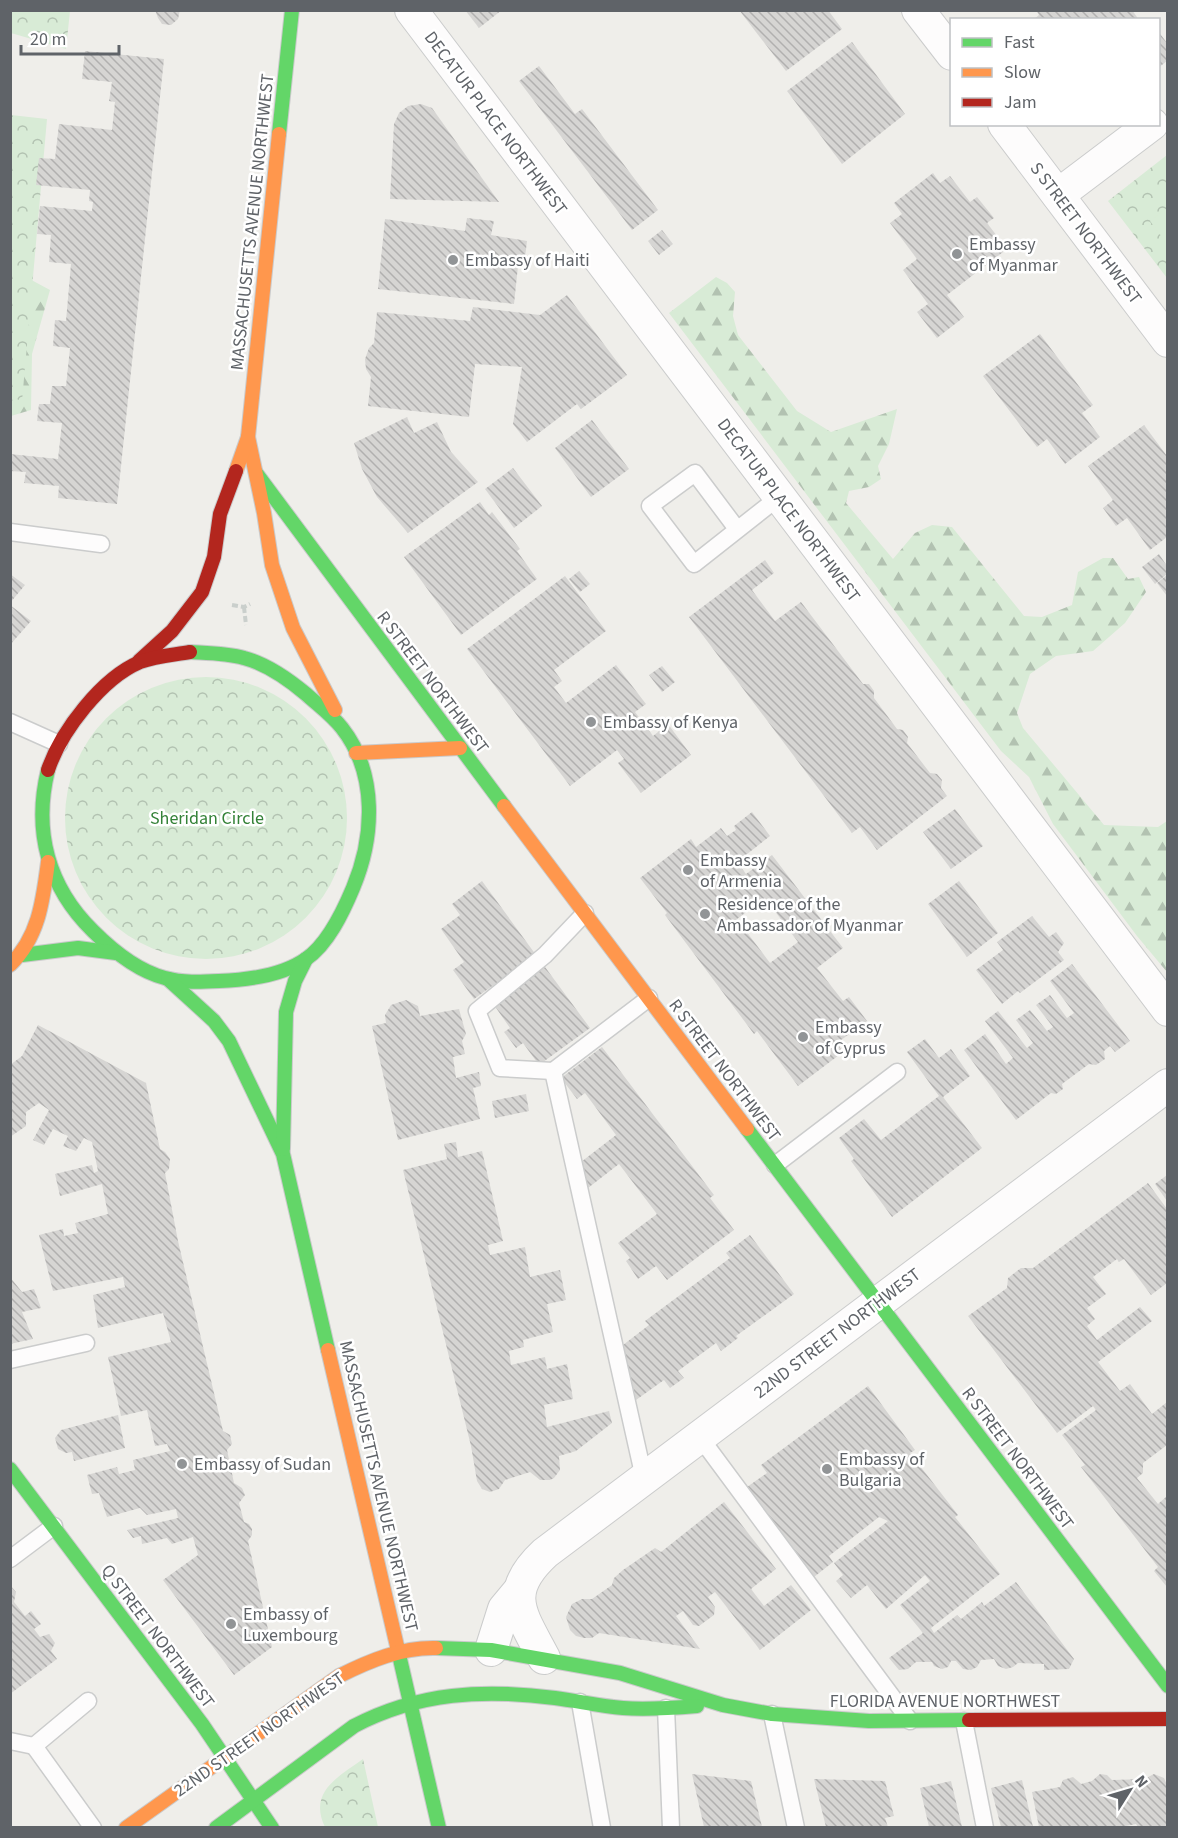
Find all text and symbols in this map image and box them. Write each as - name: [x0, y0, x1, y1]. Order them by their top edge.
- scale bar: [21, 18, 118, 56]
- legend: [950, 18, 1160, 126]
- street label: DECATUR PLACE NORTHWEST: [418, 26, 573, 221]
- text: 20 m: [30, 27, 66, 52]
- text: Fast: [1004, 30, 1035, 55]
- text: Slow: [1004, 60, 1041, 85]
- street label: MASSACHUSETTS AVENUE NORTHWEST: [224, 72, 281, 372]
- text: Jam: [1004, 90, 1037, 115]
- street label: S STREET NORTHWEST: [1024, 157, 1148, 310]
- place label: Embassy of Myanmar: [969, 232, 1059, 278]
- marker: Embassy of Myanmar: [950, 247, 964, 261]
- place label: Embassy of Haiti: [465, 248, 590, 273]
- marker: Embassy of Haiti: [446, 253, 460, 267]
- street label: DECATUR PLACE NORTHWEST: [711, 413, 866, 608]
- street label: R STREET NORTHWEST: [371, 606, 495, 759]
- place label: Embassy of Kenya: [603, 710, 738, 735]
- marker: Embassy of Kenya: [584, 715, 598, 729]
- park label: Sheridan Circle: [150, 806, 264, 831]
- place label: Embassy of Armenia: [700, 848, 782, 894]
- marker: Embassy of Armenia: [681, 863, 695, 877]
- place label: Residence of the Ambassador of Myanmar: [717, 892, 904, 938]
- marker: Residence of the Ambassador of Myanmar: [698, 907, 712, 921]
- street label: R STREET NORTHWEST: [663, 994, 787, 1147]
- place label: Embassy of Cyprus: [815, 1015, 886, 1061]
- marker: Embassy of Cyprus: [796, 1030, 810, 1044]
- street label: 22ND STREET NORTHWEST: [749, 1262, 926, 1404]
- street label: MASSACHUSETTS AVENUE NORTHWEST: [333, 1338, 424, 1634]
- street label: R STREET NORTHWEST: [956, 1382, 1080, 1535]
- place label: Embassy of Bulgaria: [839, 1447, 925, 1493]
- place label: Embassy of Sudan: [194, 1452, 331, 1477]
- marker: Embassy of Sudan: [175, 1457, 189, 1471]
- marker: Embassy of Bulgaria: [820, 1462, 834, 1476]
- street label: Q STREET NORTHWEST: [95, 1559, 220, 1714]
- place label: Embassy of Luxembourg: [243, 1602, 338, 1648]
- marker: Embassy of Luxembourg: [224, 1617, 238, 1631]
- street label: 22ND STREET NORTHWEST: [169, 1666, 350, 1803]
- street label: FLORIDA AVENUE NORTHWEST: [830, 1689, 1061, 1714]
- north arrow: [1100, 1760, 1160, 1820]
- text: N: [1129, 1771, 1153, 1792]

